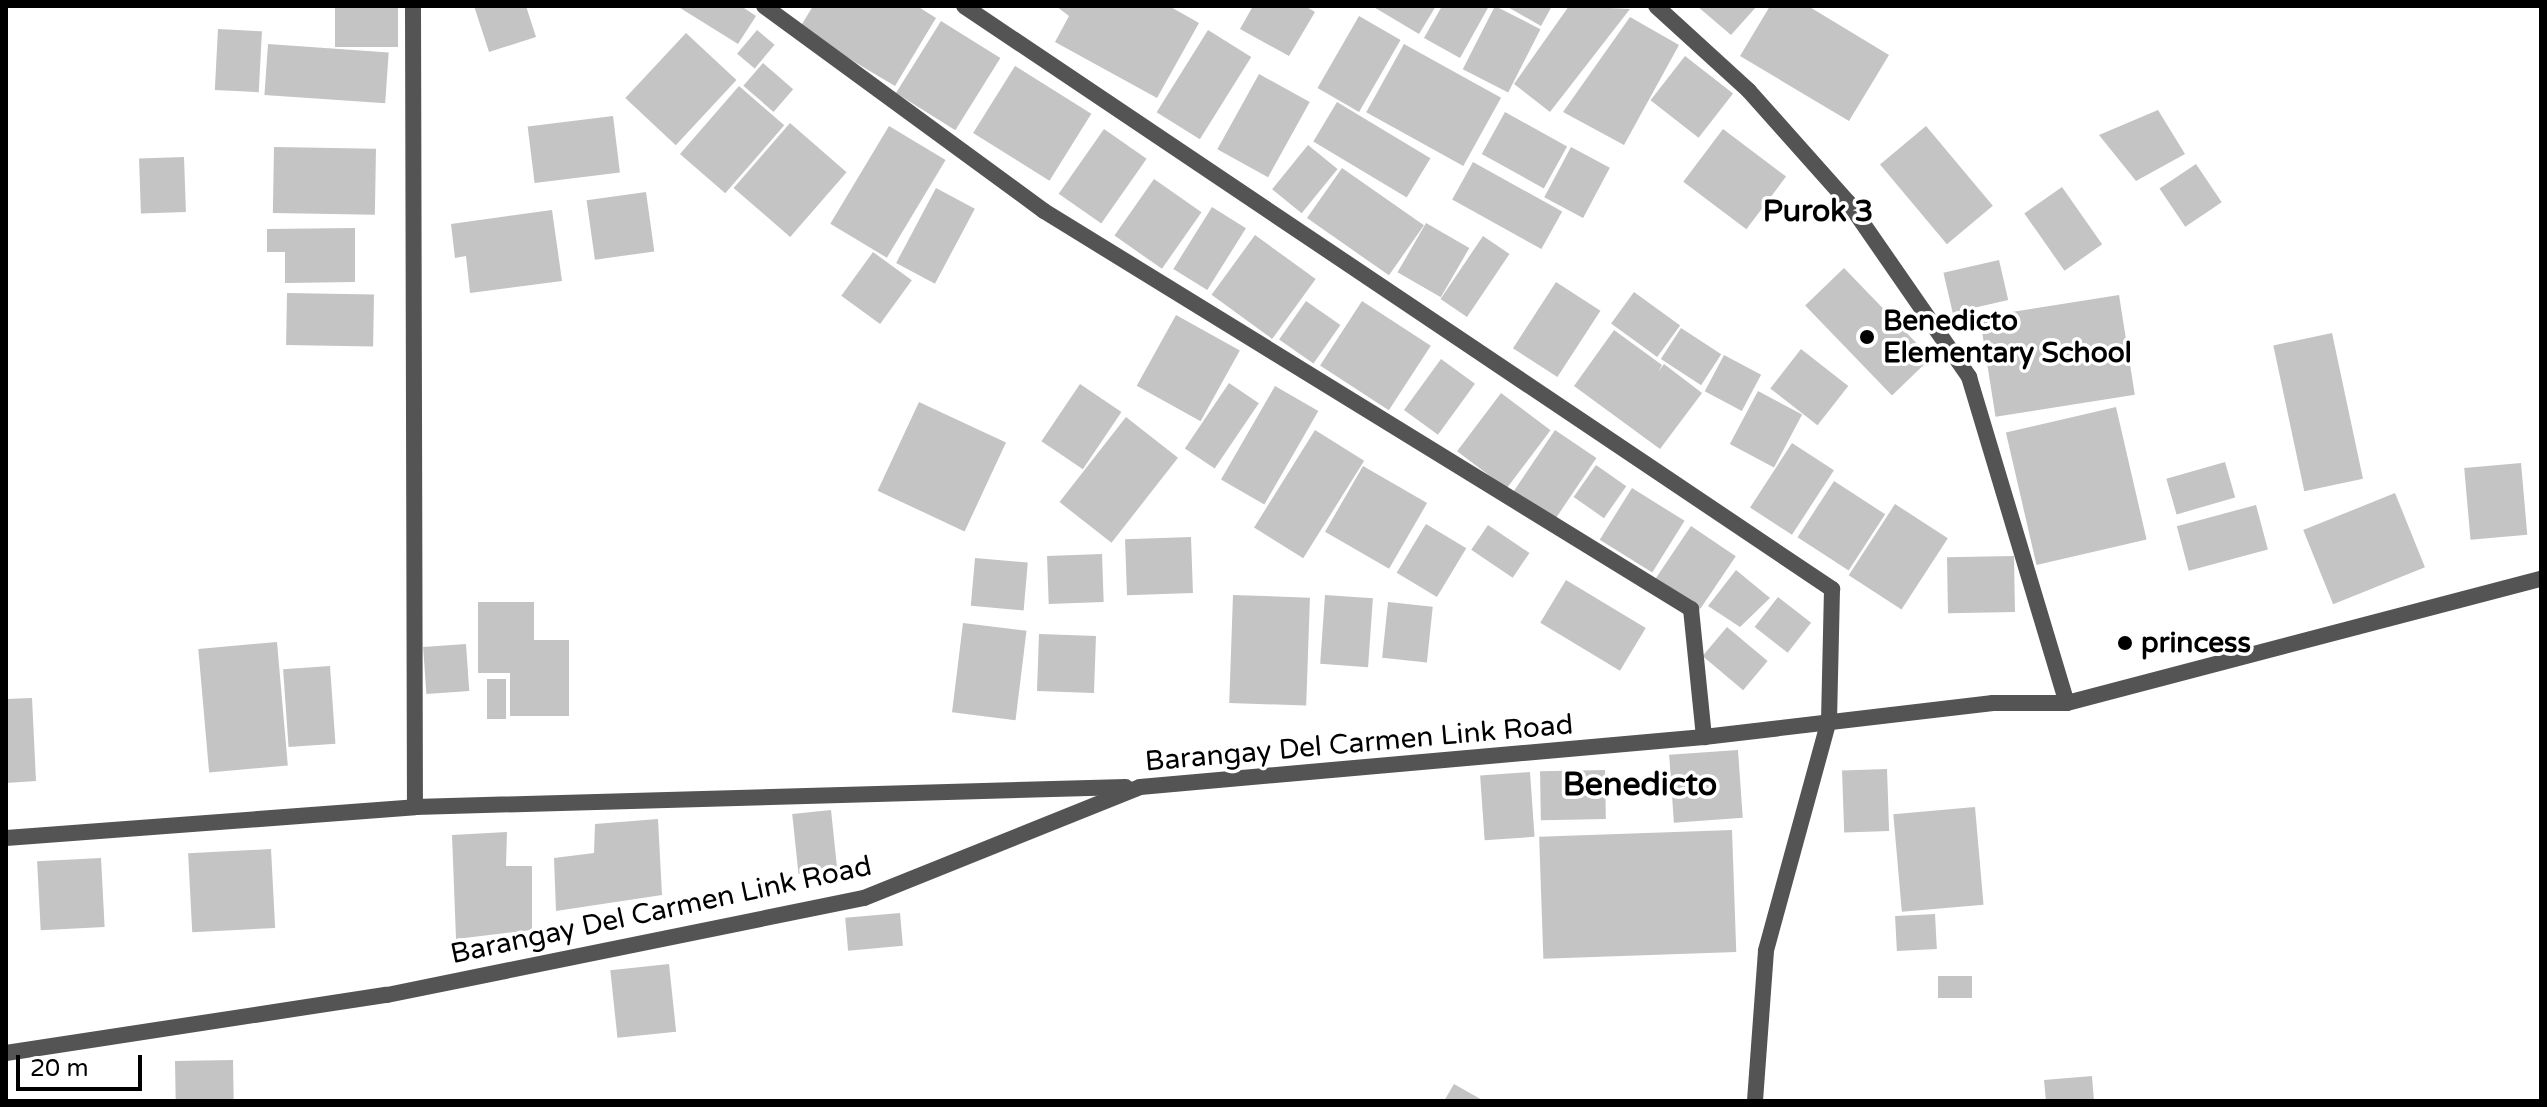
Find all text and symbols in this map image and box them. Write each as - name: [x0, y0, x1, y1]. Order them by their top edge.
- district label: Purok 3: [1763, 194, 1873, 230]
- place label: Benedicto Elementary School: [1883, 304, 2132, 370]
- marker: Benedicto Elementary School: [1858, 328, 1876, 346]
- place label: princess: [2141, 626, 2251, 660]
- marker: princess: [2116, 634, 2134, 652]
- street label: Barangay Del Carmen Link Road: [1144, 708, 1574, 778]
- district label: Benedicto: [1563, 766, 1717, 804]
- street label: Barangay Del Carmen Link Road: [447, 849, 875, 971]
- scale bar: [20, 1039, 146, 1089]
- text: 20 m: [30, 1054, 88, 1083]

